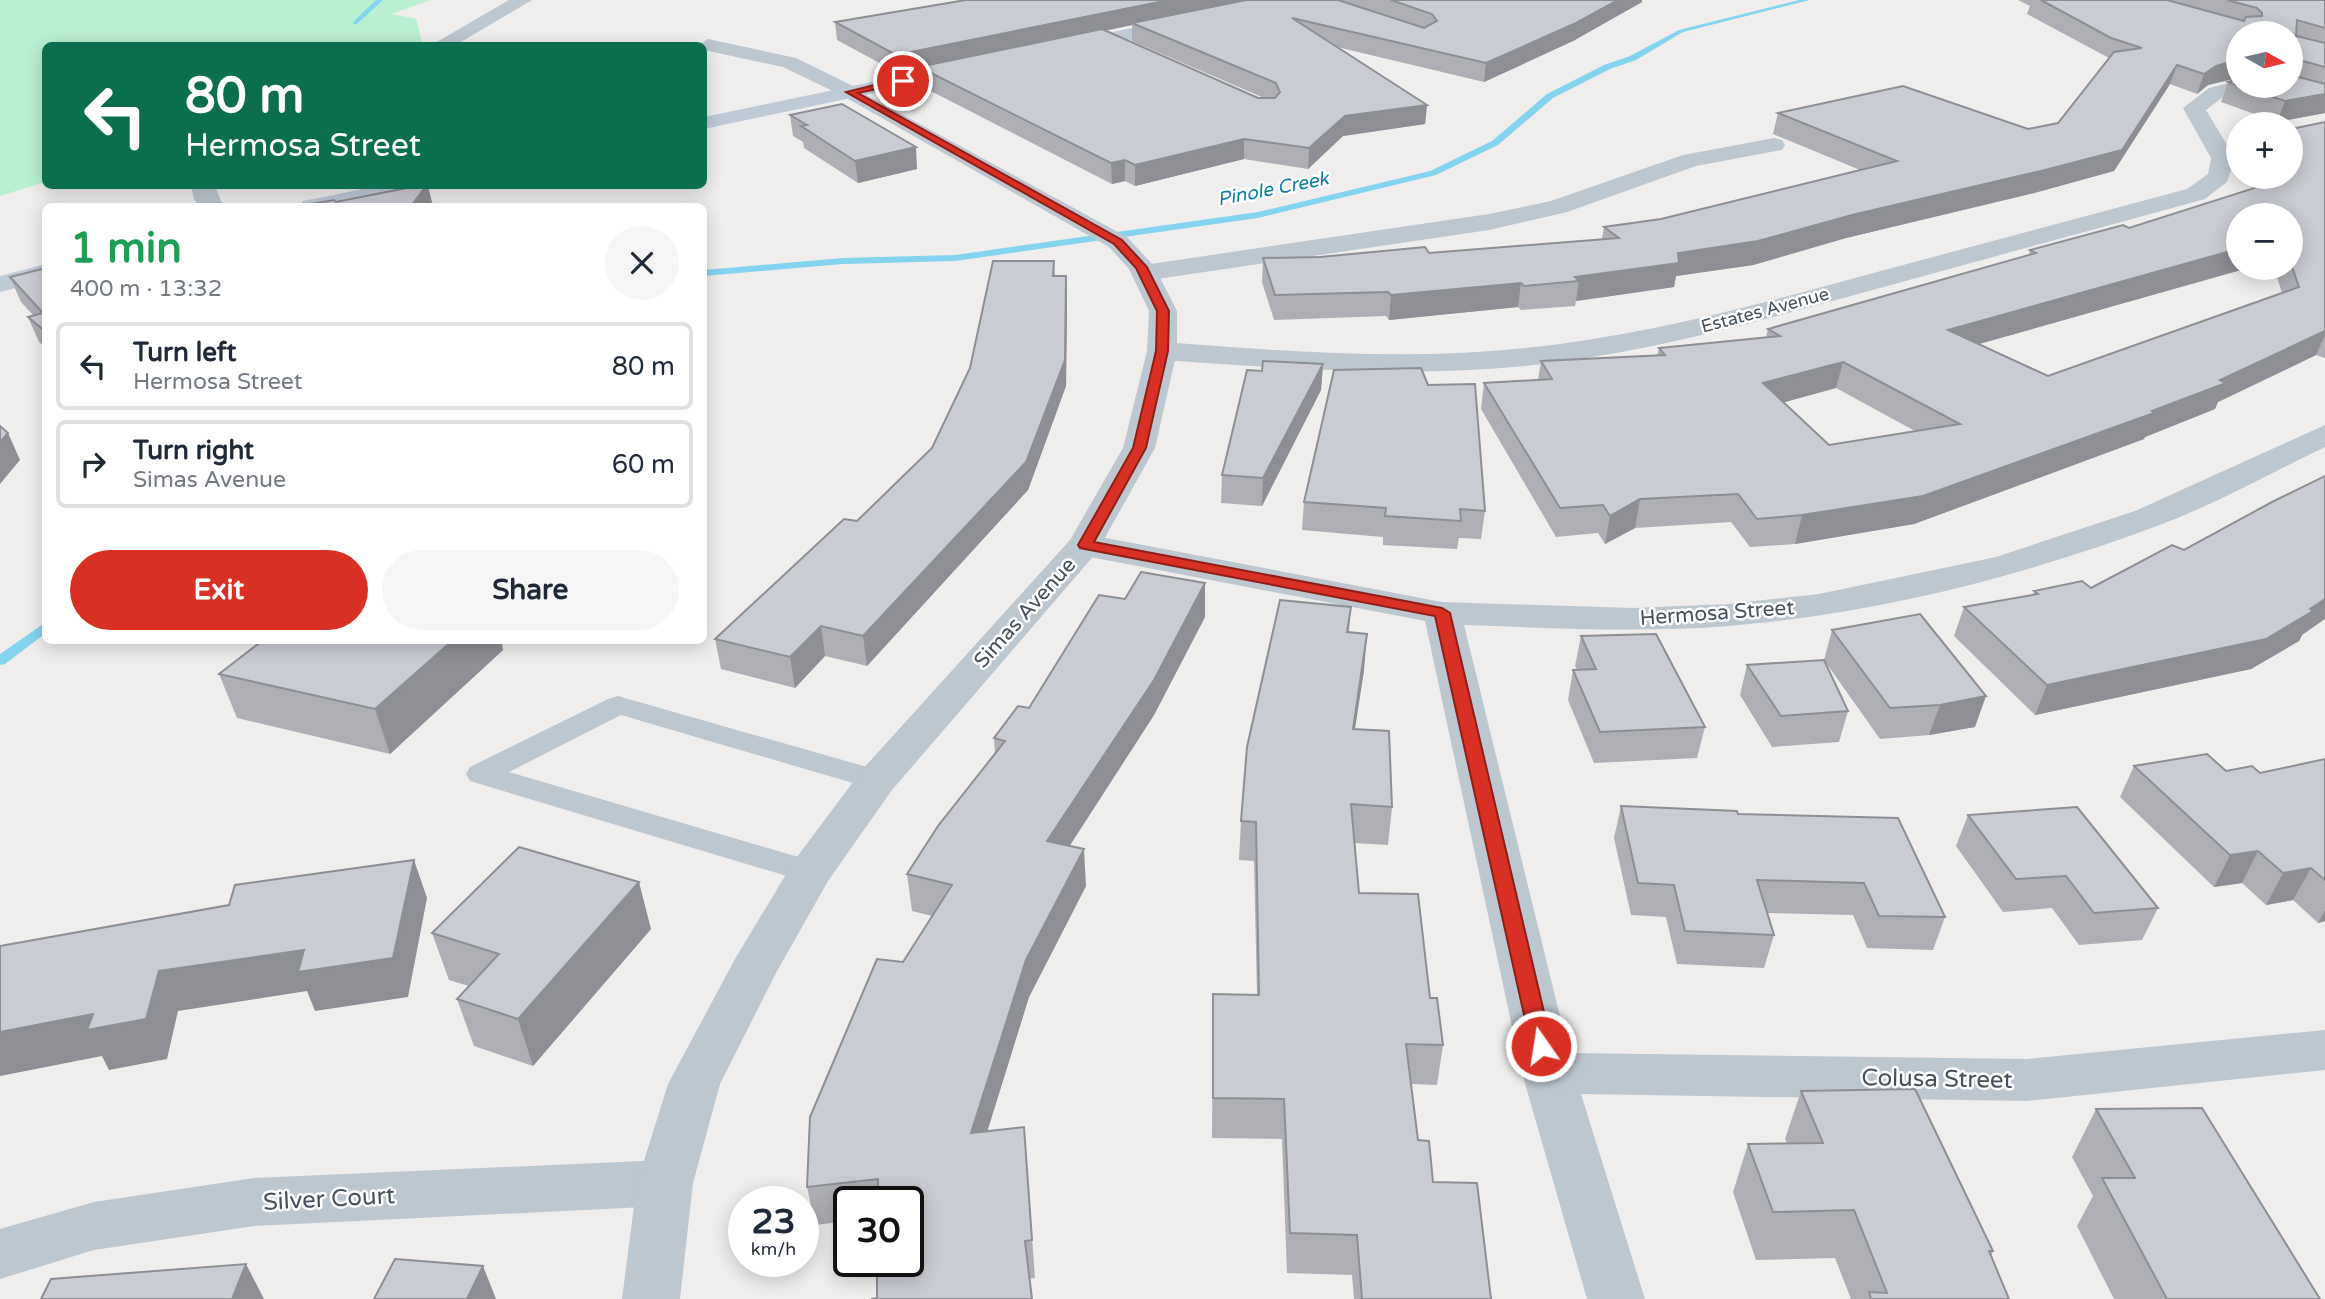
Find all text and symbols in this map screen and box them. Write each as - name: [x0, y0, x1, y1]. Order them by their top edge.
- north arrow: [2226, 21, 2303, 98]
- map controls: [2226, 21, 2303, 280]
- pin: [873, 51, 933, 111]
- icon: arrive: [884, 62, 922, 100]
- text: 80 m: [185, 67, 304, 126]
- icon: left: [70, 70, 161, 161]
- button: +: [2226, 112, 2303, 189]
- text: Hermosa Street: [185, 127, 421, 165]
- water label: Pinole Creek: [1216, 167, 1332, 211]
- button: −: [2226, 203, 2303, 280]
- text: 1 min: [70, 223, 182, 274]
- button: close: [605, 226, 679, 300]
- text: 400 m · 13:32: [70, 275, 222, 303]
- street label: Estates Avenue: [1699, 282, 1831, 338]
- text: Turn left: [133, 337, 236, 368]
- icon: left: [74, 347, 112, 385]
- text: 80 m: [612, 351, 675, 382]
- text: Hermosa Street: [133, 368, 303, 396]
- text: Turn right: [133, 435, 254, 466]
- icon: right: [74, 445, 112, 483]
- text: 60 m: [612, 449, 675, 480]
- text: Simas Avenue: [133, 466, 286, 494]
- button: Exit: [70, 550, 368, 630]
- button: Share: [382, 550, 679, 630]
- street label: Simas Avenue: [969, 553, 1081, 673]
- street label: Hermosa Street: [1639, 595, 1795, 631]
- position arrow: [1504, 1009, 1578, 1083]
- street label: Colusa Street: [1861, 1063, 2013, 1095]
- street label: Silver Court: [262, 1181, 396, 1217]
- speed limit sign: 30: [833, 1186, 924, 1277]
- text: 23: [752, 1201, 795, 1243]
- text: km/h: [751, 1238, 796, 1260]

